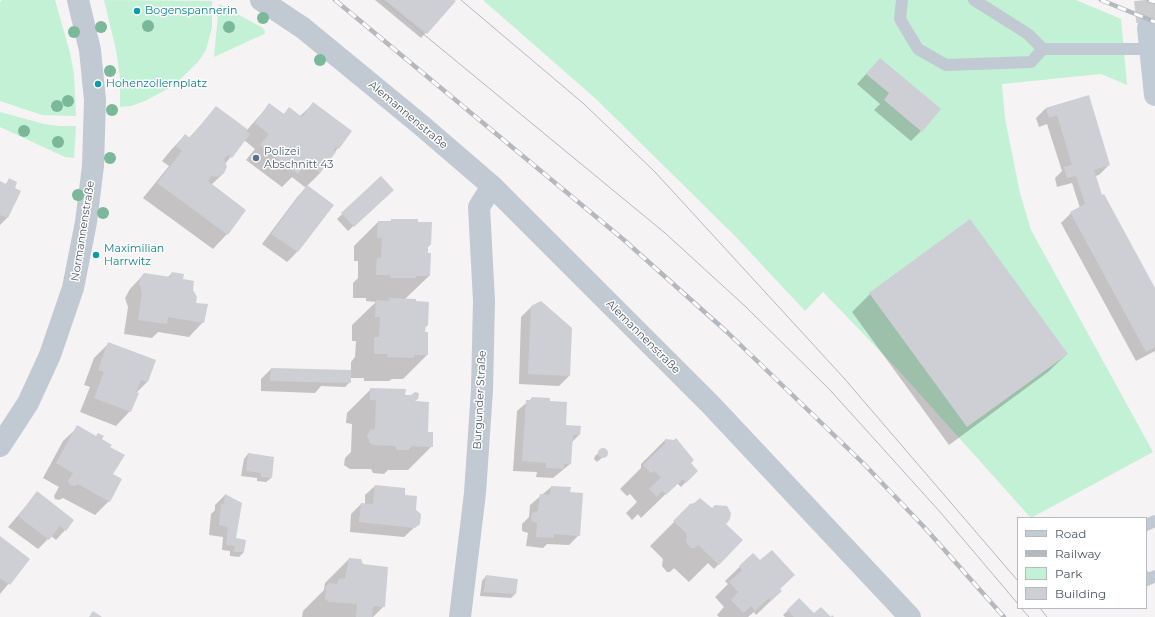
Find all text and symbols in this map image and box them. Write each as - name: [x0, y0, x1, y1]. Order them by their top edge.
- place label: Bogenspannerin: [145, 4, 237, 18]
- marker: Bogenspannerin: [132, 6, 142, 16]
- place label: Hohenzollernplatz: [106, 77, 207, 91]
- street label: Alemannenstraße: [366, 78, 450, 152]
- marker: Hohenzollernplatz: [93, 79, 103, 89]
- place label: Polizei Abschnitt 43: [264, 145, 334, 171]
- marker: Polizei Abschnitt 43: [251, 153, 261, 163]
- street label: Normannenstraße: [69, 180, 97, 282]
- place label: Maximilian Harrwitz: [104, 242, 164, 268]
- marker: Maximilian Harrwitz: [91, 250, 101, 260]
- street label: Alemannenstraße: [603, 297, 683, 377]
- street label: Burgunder Straße: [471, 350, 489, 450]
- legend: [1017, 517, 1147, 609]
- text: Road: [1055, 526, 1086, 541]
- text: Railway: [1055, 546, 1101, 561]
- text: Park: [1055, 566, 1082, 581]
- text: Building: [1055, 586, 1106, 601]

